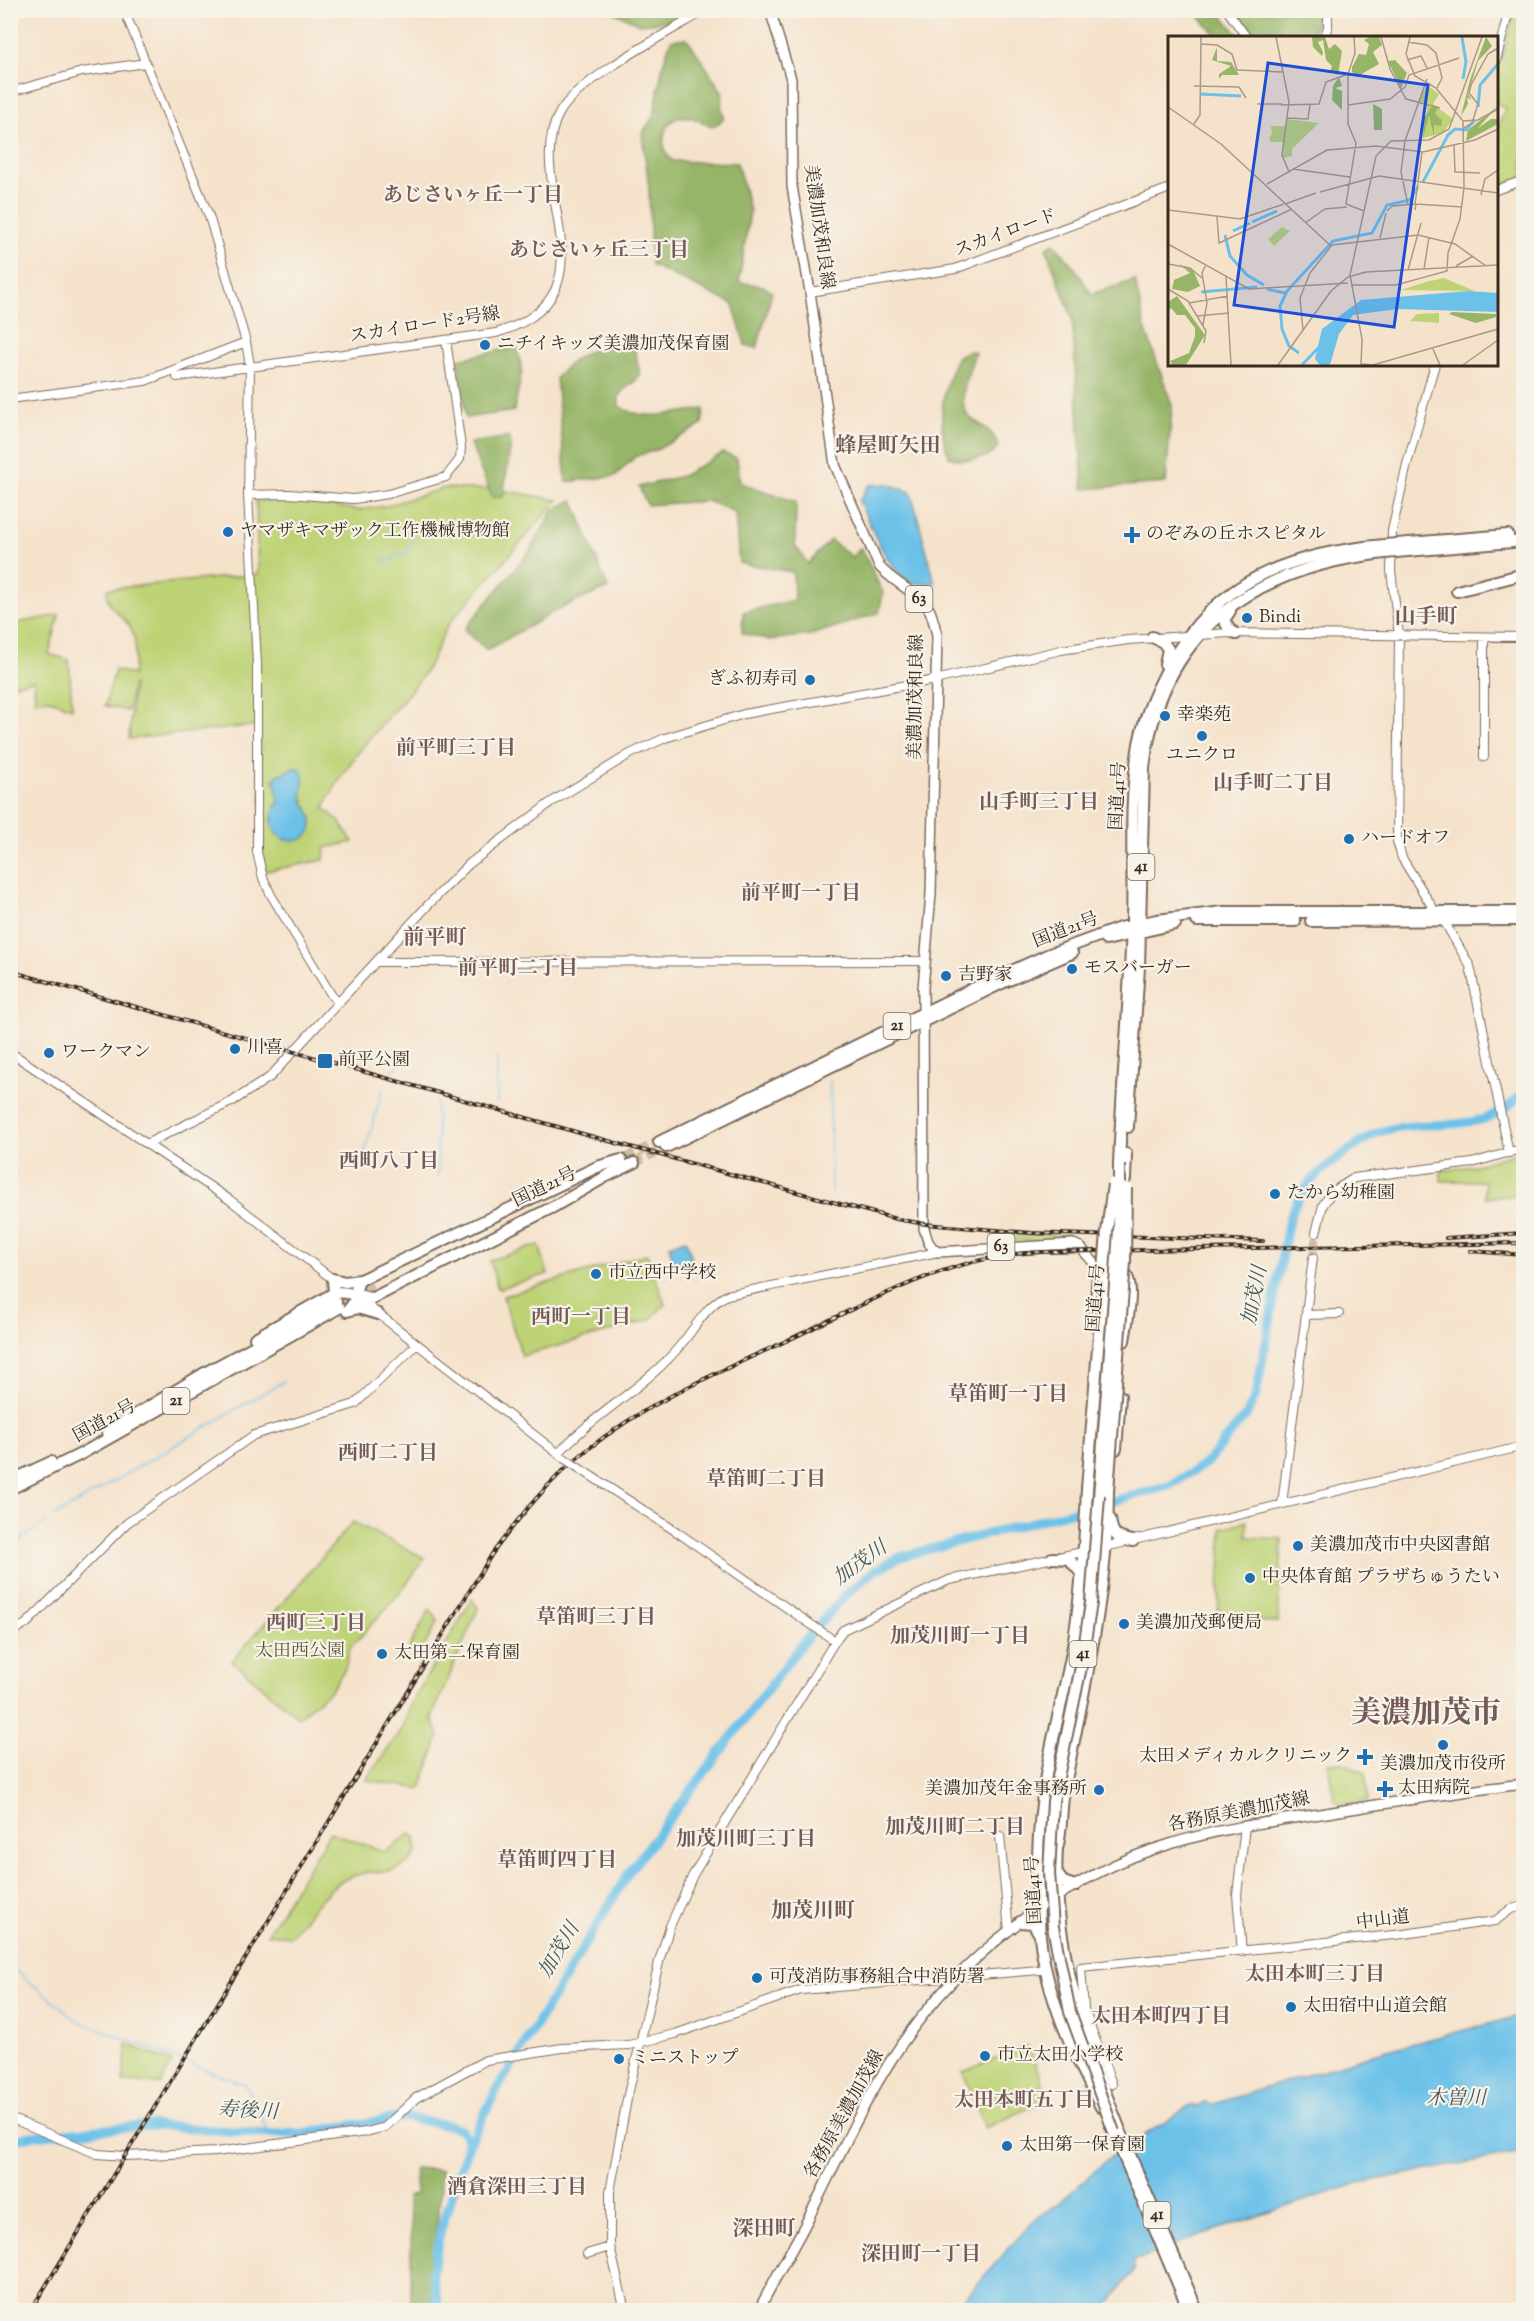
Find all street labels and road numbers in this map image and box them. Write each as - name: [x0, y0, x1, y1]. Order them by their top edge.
- street label: 美濃加茂和良線: [796, 163, 840, 291]
- street label: スカイロード: [951, 203, 1061, 265]
- street label: スカイロード2号線: [348, 301, 502, 351]
- road number: 63: [906, 586, 932, 612]
- street label: 美濃加茂和良線: [903, 634, 931, 760]
- street label: 国道41号: [1104, 761, 1134, 831]
- road number: 41: [1128, 854, 1154, 880]
- street label: 国道21号: [1029, 907, 1103, 955]
- road number: 21: [884, 1013, 910, 1039]
- street label: 国道21号: [508, 1161, 582, 1215]
- road number: 63: [988, 1234, 1014, 1260]
- street label: 国道41号: [1082, 1263, 1112, 1333]
- road number: 21: [162, 1388, 190, 1414]
- street label: 国道21号: [69, 1394, 141, 1450]
- road number: 41: [1070, 1641, 1096, 1667]
- street label: 各務原美濃加茂線: [1166, 1787, 1312, 1839]
- street label: 国道41号: [1020, 1855, 1050, 1925]
- street label: 中山道: [1355, 1905, 1411, 1937]
- street label: 各務原美濃加茂線: [799, 2046, 891, 2184]
- road number: 41: [1144, 2202, 1170, 2228]

